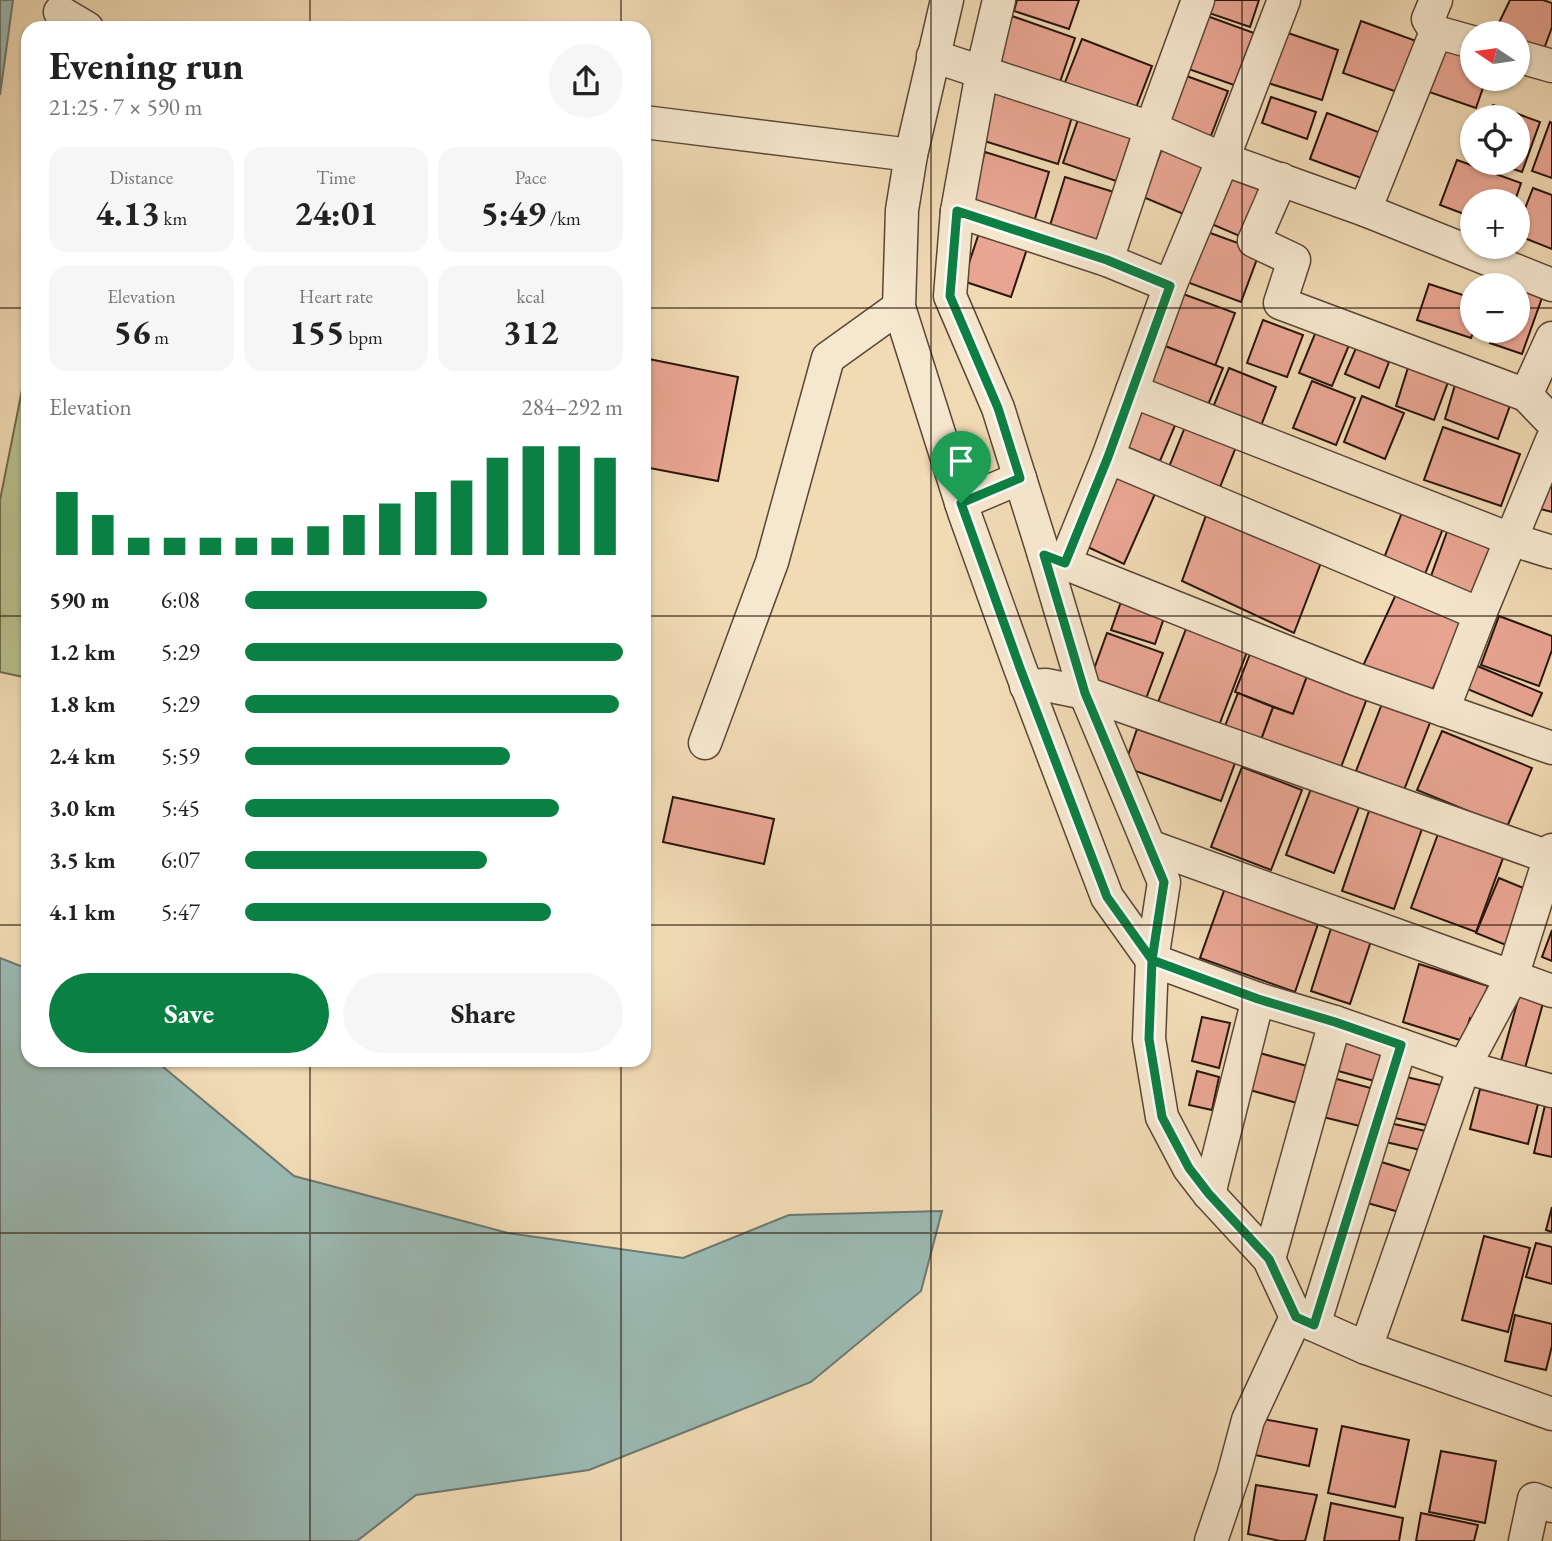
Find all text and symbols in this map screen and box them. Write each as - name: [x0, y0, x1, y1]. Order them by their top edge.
- north arrow: [1460, 21, 1530, 91]
- map controls: [1460, 21, 1530, 343]
- text: Evening run: [49, 41, 244, 90]
- button: share: [549, 44, 623, 118]
- text: 21:25 · 7 × 590 m: [49, 92, 202, 122]
- button: locate: [1460, 105, 1530, 175]
- text: Distance: [110, 165, 173, 190]
- text: Time: [316, 165, 356, 190]
- text: Pace: [515, 165, 547, 190]
- button: +: [1460, 189, 1530, 259]
- text: 4.13: [95, 190, 160, 235]
- text: 24:01: [294, 190, 378, 235]
- text: 5:49: [480, 190, 546, 235]
- text: km: [160, 206, 187, 231]
- text: /km: [546, 206, 581, 231]
- button: −: [1460, 273, 1530, 343]
- text: Elevation: [107, 284, 176, 309]
- text: Heart rate: [299, 284, 373, 309]
- text: kcal: [516, 284, 545, 309]
- text: 56: [114, 309, 151, 354]
- text: 155: [289, 309, 345, 354]
- text: 312: [503, 309, 558, 354]
- text: m: [151, 325, 169, 350]
- text: bpm: [345, 325, 383, 350]
- text: Elevation: [49, 392, 132, 422]
- text: 284–292 m: [522, 392, 623, 422]
- pin: [931, 431, 991, 503]
- icon: arrive: [942, 442, 980, 480]
- text: 590 m: [49, 585, 110, 615]
- text: 6:08: [161, 585, 200, 615]
- text: 1.2 km: [49, 637, 116, 667]
- text: 5:29: [161, 637, 200, 667]
- text: 1.8 km: [49, 689, 116, 719]
- text: 5:29: [161, 689, 200, 719]
- text: 2.4 km: [49, 741, 116, 771]
- text: 5:59: [161, 741, 200, 771]
- text: 3.0 km: [49, 793, 116, 823]
- text: 5:45: [161, 793, 200, 823]
- text: 3.5 km: [49, 845, 116, 875]
- text: 6:07: [161, 845, 200, 875]
- text: 4.1 km: [49, 897, 116, 927]
- text: 5:47: [161, 897, 200, 927]
- button: Save: [49, 973, 329, 1053]
- button: Share: [343, 973, 623, 1053]

